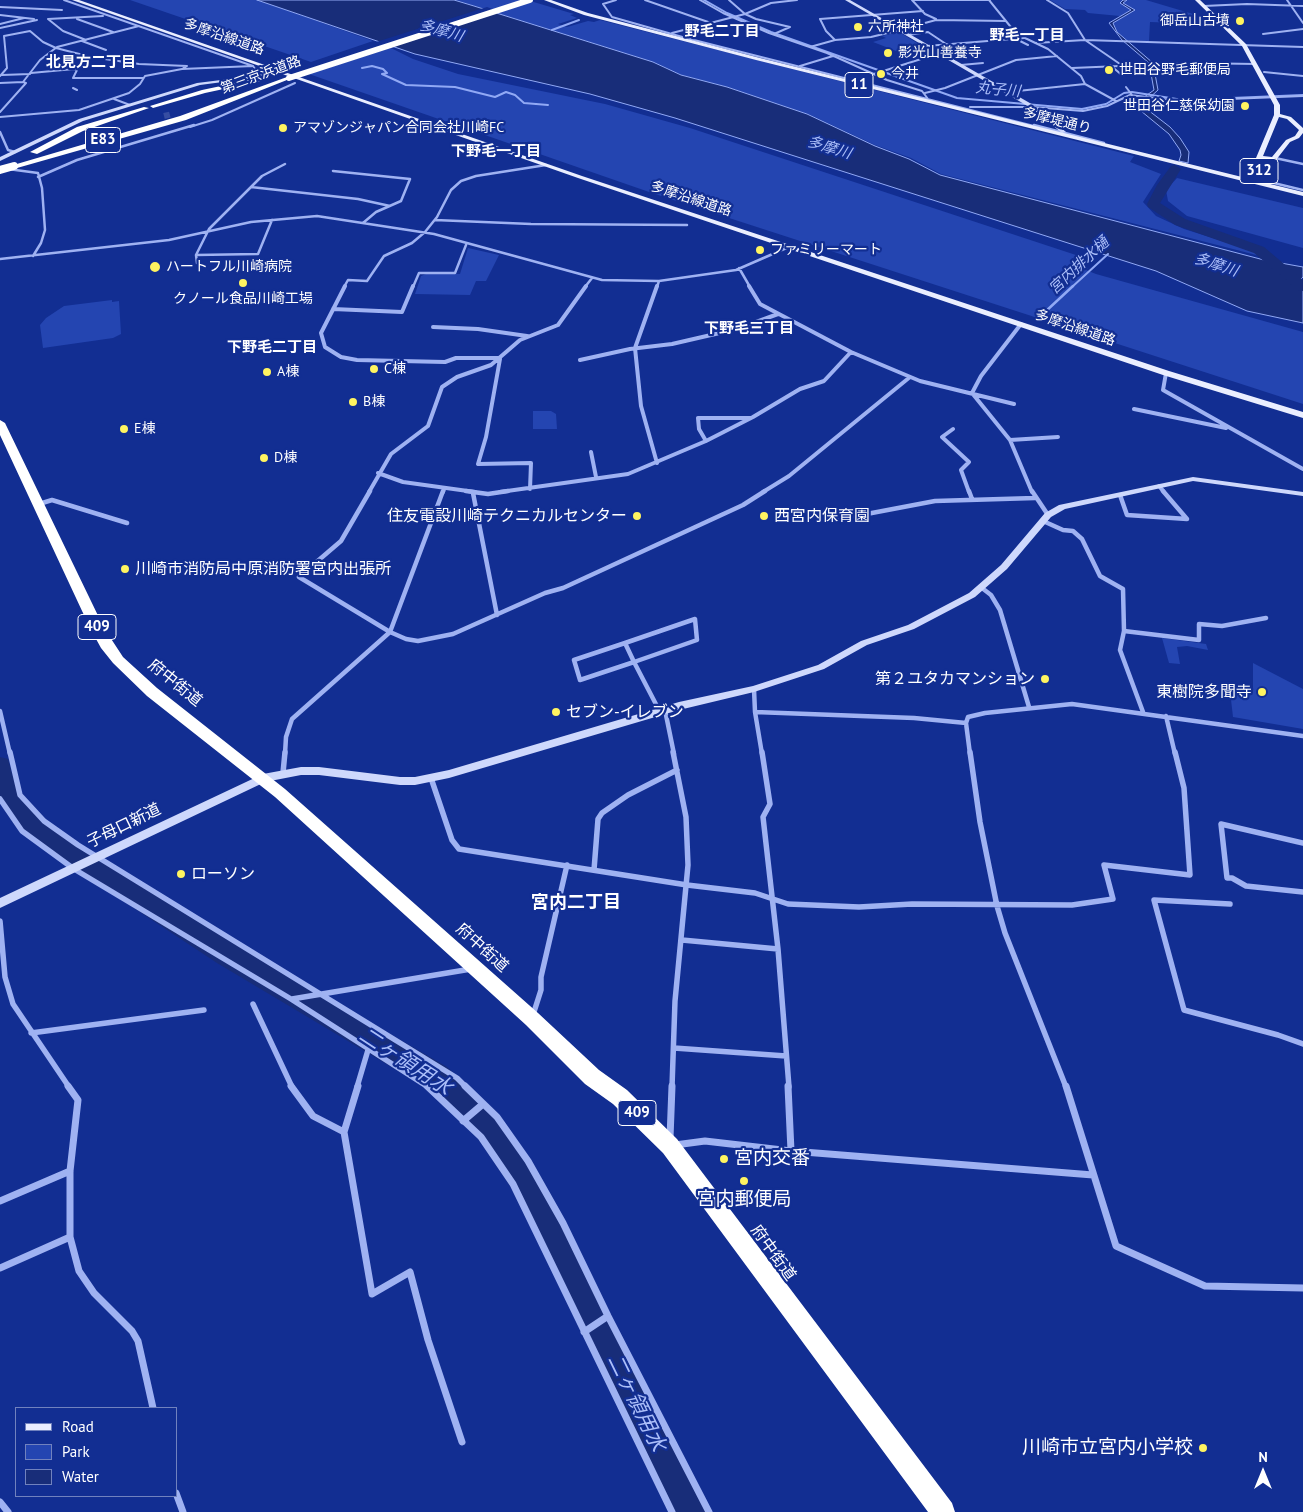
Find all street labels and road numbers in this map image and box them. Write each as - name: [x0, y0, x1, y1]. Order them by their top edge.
- street label: 多摩沿線道路: [182, 15, 266, 59]
- street label: 第三京浜道路: [219, 53, 303, 97]
- road number: 11: [845, 72, 873, 98]
- street label: 多摩堤通り: [1021, 104, 1093, 138]
- road number: E83: [86, 128, 120, 152]
- road number: 312: [1240, 158, 1278, 184]
- street label: 多摩沿線道路: [648, 178, 734, 220]
- street label: 多摩沿線道路: [1033, 306, 1117, 350]
- road number: 409: [78, 614, 116, 640]
- street label: 府中街道: [144, 655, 206, 711]
- street label: 子母口新道: [84, 800, 164, 852]
- street label: 府中街道: [452, 919, 512, 977]
- road number: 409: [618, 1100, 656, 1126]
- street label: 府中街道: [746, 1221, 800, 1285]

